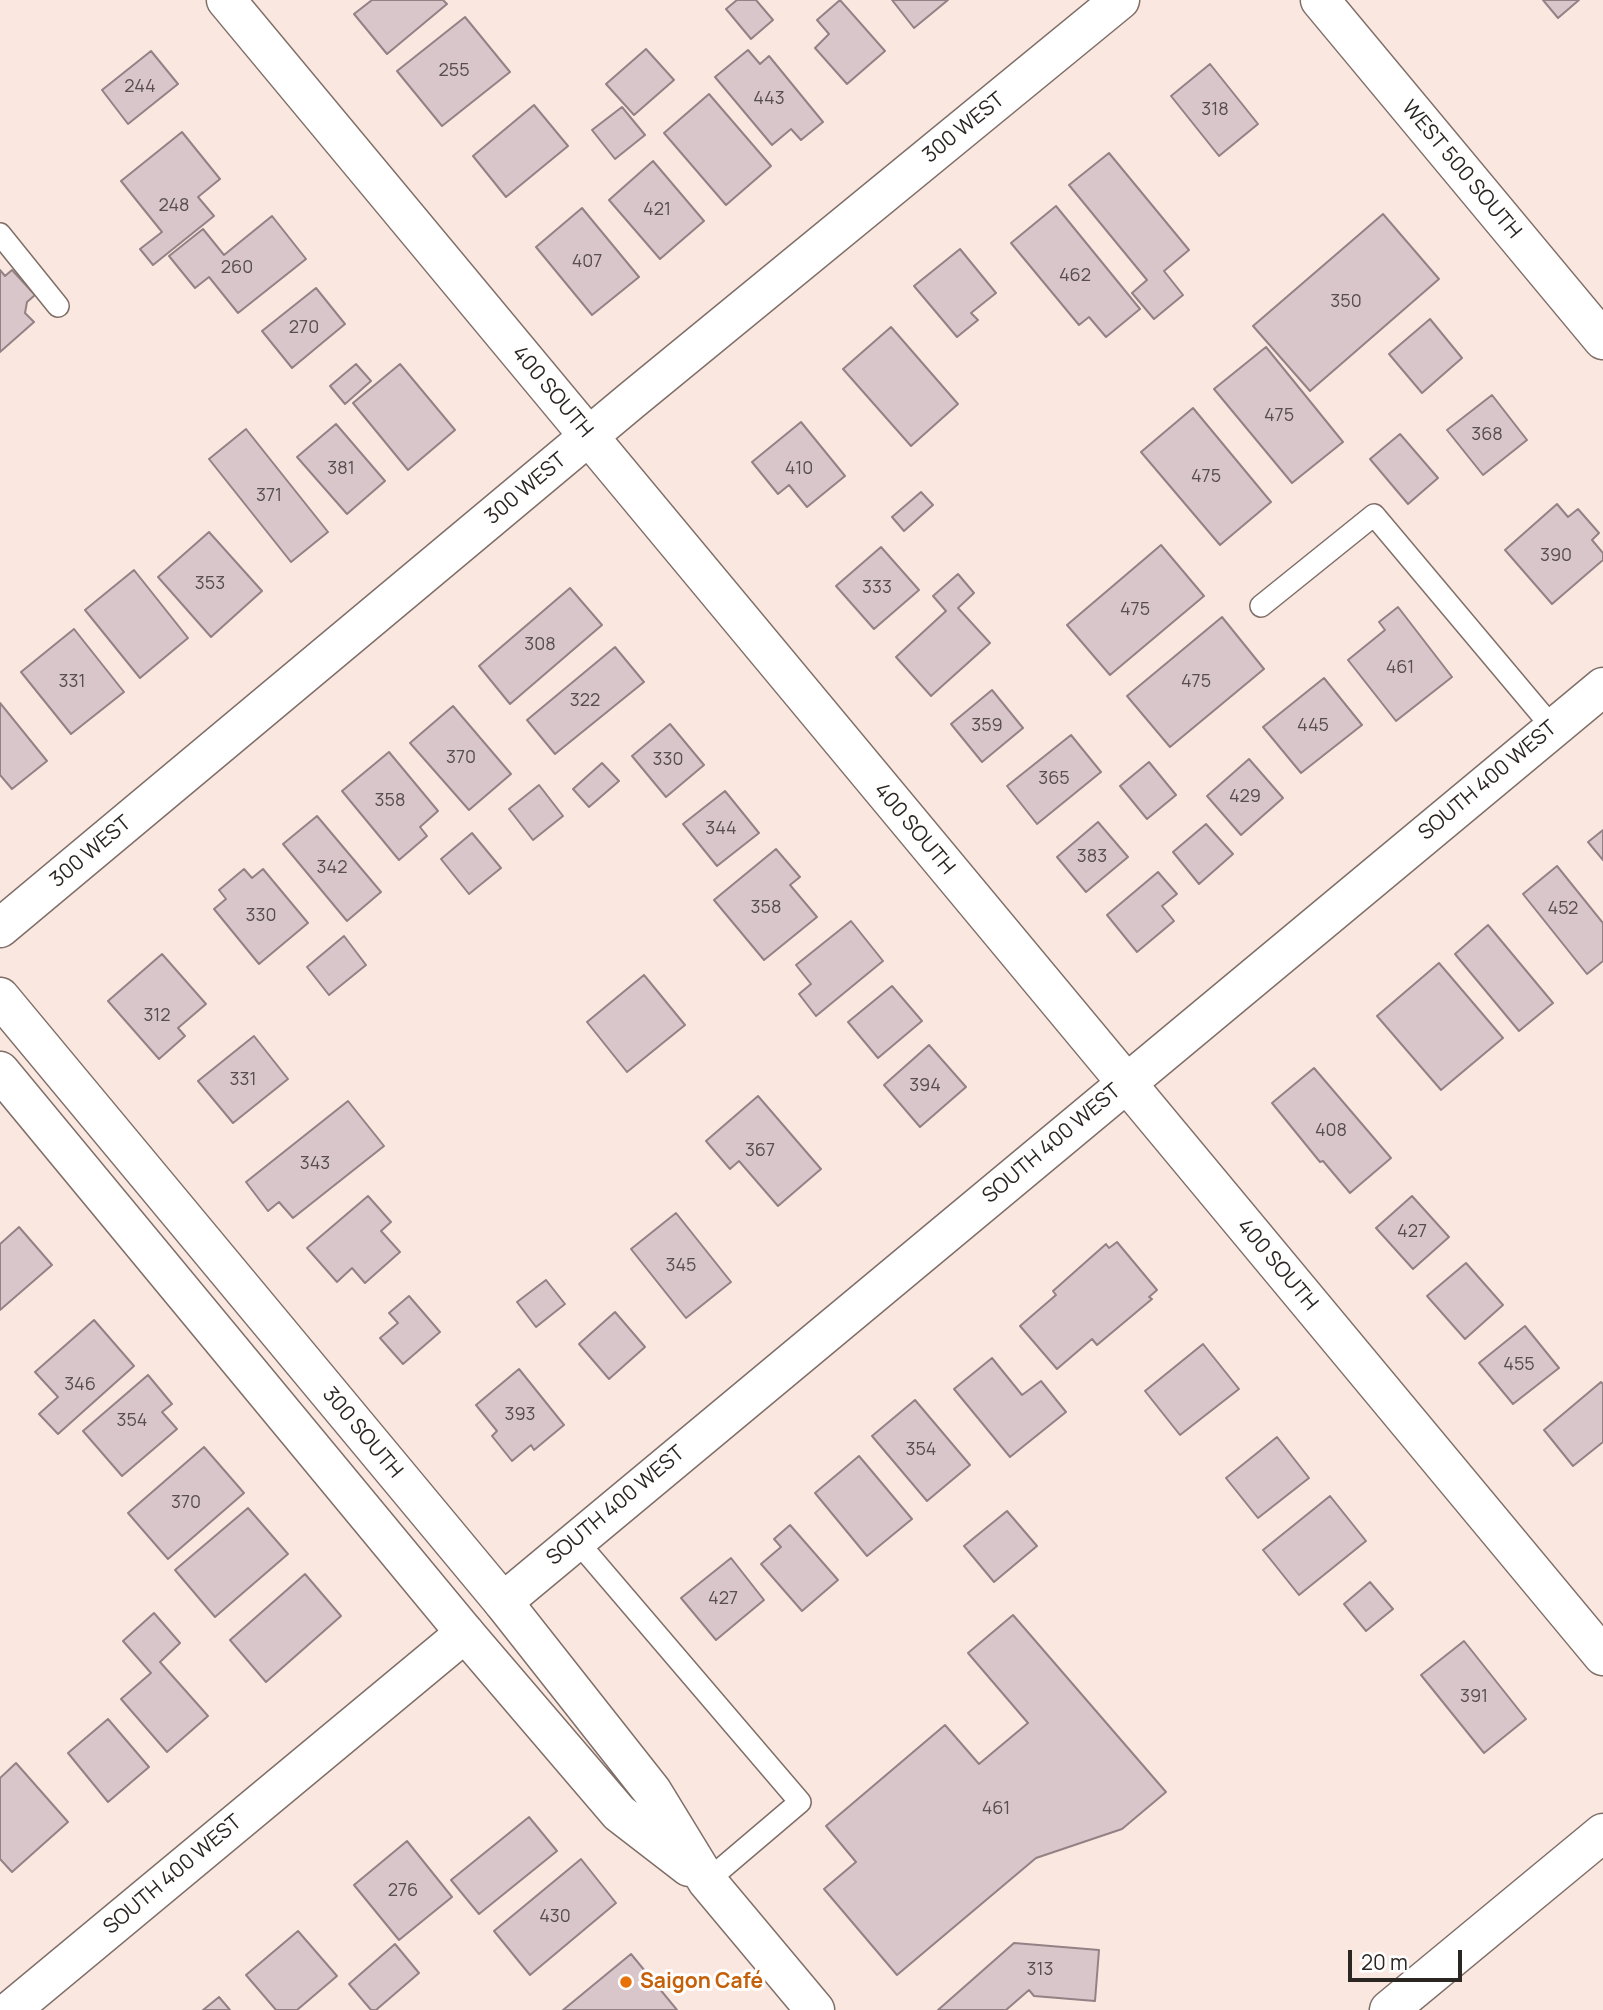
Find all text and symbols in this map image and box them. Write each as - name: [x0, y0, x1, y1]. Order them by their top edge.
- house number: 255: [438, 60, 470, 82]
- house number: 244: [124, 76, 156, 98]
- street label: 300 WEST: [918, 87, 1010, 169]
- house number: 443: [753, 88, 785, 110]
- street label: WEST 500 SOUTH: [1396, 96, 1526, 244]
- house number: 318: [1201, 99, 1229, 121]
- house number: 248: [159, 195, 189, 217]
- house number: 421: [643, 199, 671, 221]
- house number: 407: [572, 251, 602, 273]
- house number: 260: [221, 257, 253, 279]
- house number: 462: [1059, 265, 1091, 287]
- house number: 350: [1330, 291, 1362, 313]
- house number: 270: [289, 317, 319, 339]
- street label: 400 SOUTH: [506, 341, 598, 443]
- house number: 475: [1264, 405, 1294, 427]
- house number: 368: [1471, 424, 1503, 446]
- street label: 300 WEST: [480, 448, 572, 530]
- house number: 381: [327, 458, 355, 480]
- house number: 410: [785, 458, 813, 480]
- house number: 475: [1191, 466, 1221, 488]
- house number: 371: [256, 485, 282, 507]
- house number: 390: [1540, 545, 1572, 567]
- house number: 353: [195, 573, 225, 595]
- house number: 333: [862, 577, 892, 599]
- house number: 475: [1120, 599, 1150, 621]
- house number: 308: [524, 634, 556, 656]
- house number: 461: [1386, 657, 1414, 679]
- house number: 331: [59, 671, 85, 693]
- house number: 475: [1181, 671, 1211, 693]
- house number: 322: [570, 690, 600, 712]
- house number: 359: [971, 715, 1003, 737]
- house number: 445: [1297, 715, 1329, 737]
- street label: SOUTH 400 WEST: [1414, 716, 1562, 846]
- house number: 370: [446, 747, 476, 769]
- house number: 330: [653, 749, 683, 771]
- house number: 365: [1038, 768, 1070, 790]
- street label: 400 SOUTH: [868, 778, 960, 880]
- house number: 429: [1229, 786, 1261, 808]
- house number: 358: [375, 790, 405, 812]
- street label: 300 WEST: [45, 811, 137, 893]
- house number: 344: [705, 818, 737, 840]
- house number: 383: [1077, 846, 1107, 868]
- house number: 342: [317, 857, 347, 879]
- house number: 358: [751, 897, 781, 919]
- house number: 452: [1548, 898, 1578, 920]
- house number: 330: [246, 905, 276, 927]
- house number: 312: [143, 1005, 171, 1027]
- house number: 331: [230, 1069, 256, 1091]
- house number: 394: [909, 1075, 941, 1097]
- street label: SOUTH 400 WEST: [978, 1079, 1126, 1209]
- house number: 408: [1315, 1120, 1347, 1142]
- house number: 367: [745, 1140, 775, 1162]
- house number: 343: [300, 1153, 330, 1175]
- street label: 400 SOUTH: [1231, 1214, 1323, 1316]
- house number: 427: [1397, 1221, 1427, 1243]
- house number: 345: [666, 1255, 696, 1277]
- house number: 455: [1503, 1354, 1535, 1376]
- house number: 346: [64, 1374, 96, 1396]
- street label: 300 SOUTH: [317, 1382, 407, 1484]
- house number: 393: [504, 1404, 536, 1426]
- house number: 354: [117, 1410, 147, 1432]
- house number: 354: [906, 1439, 936, 1461]
- street label: SOUTH 400 WEST: [542, 1441, 690, 1571]
- house number: 370: [171, 1492, 201, 1514]
- house number: 427: [708, 1588, 738, 1610]
- house number: 391: [1460, 1686, 1488, 1708]
- house number: 461: [982, 1798, 1010, 1820]
- street label: SOUTH 400 WEST: [99, 1810, 247, 1940]
- house number: 276: [388, 1880, 418, 1902]
- house number: 430: [539, 1906, 571, 1928]
- scale bar: [1351, 1937, 1465, 1981]
- text: 20 m: [1361, 1948, 1408, 1976]
- house number: 313: [1027, 1959, 1053, 1981]
- place label: Saigon Café: [640, 1969, 763, 1995]
- marker: Saigon Café: [618, 1974, 634, 1990]

